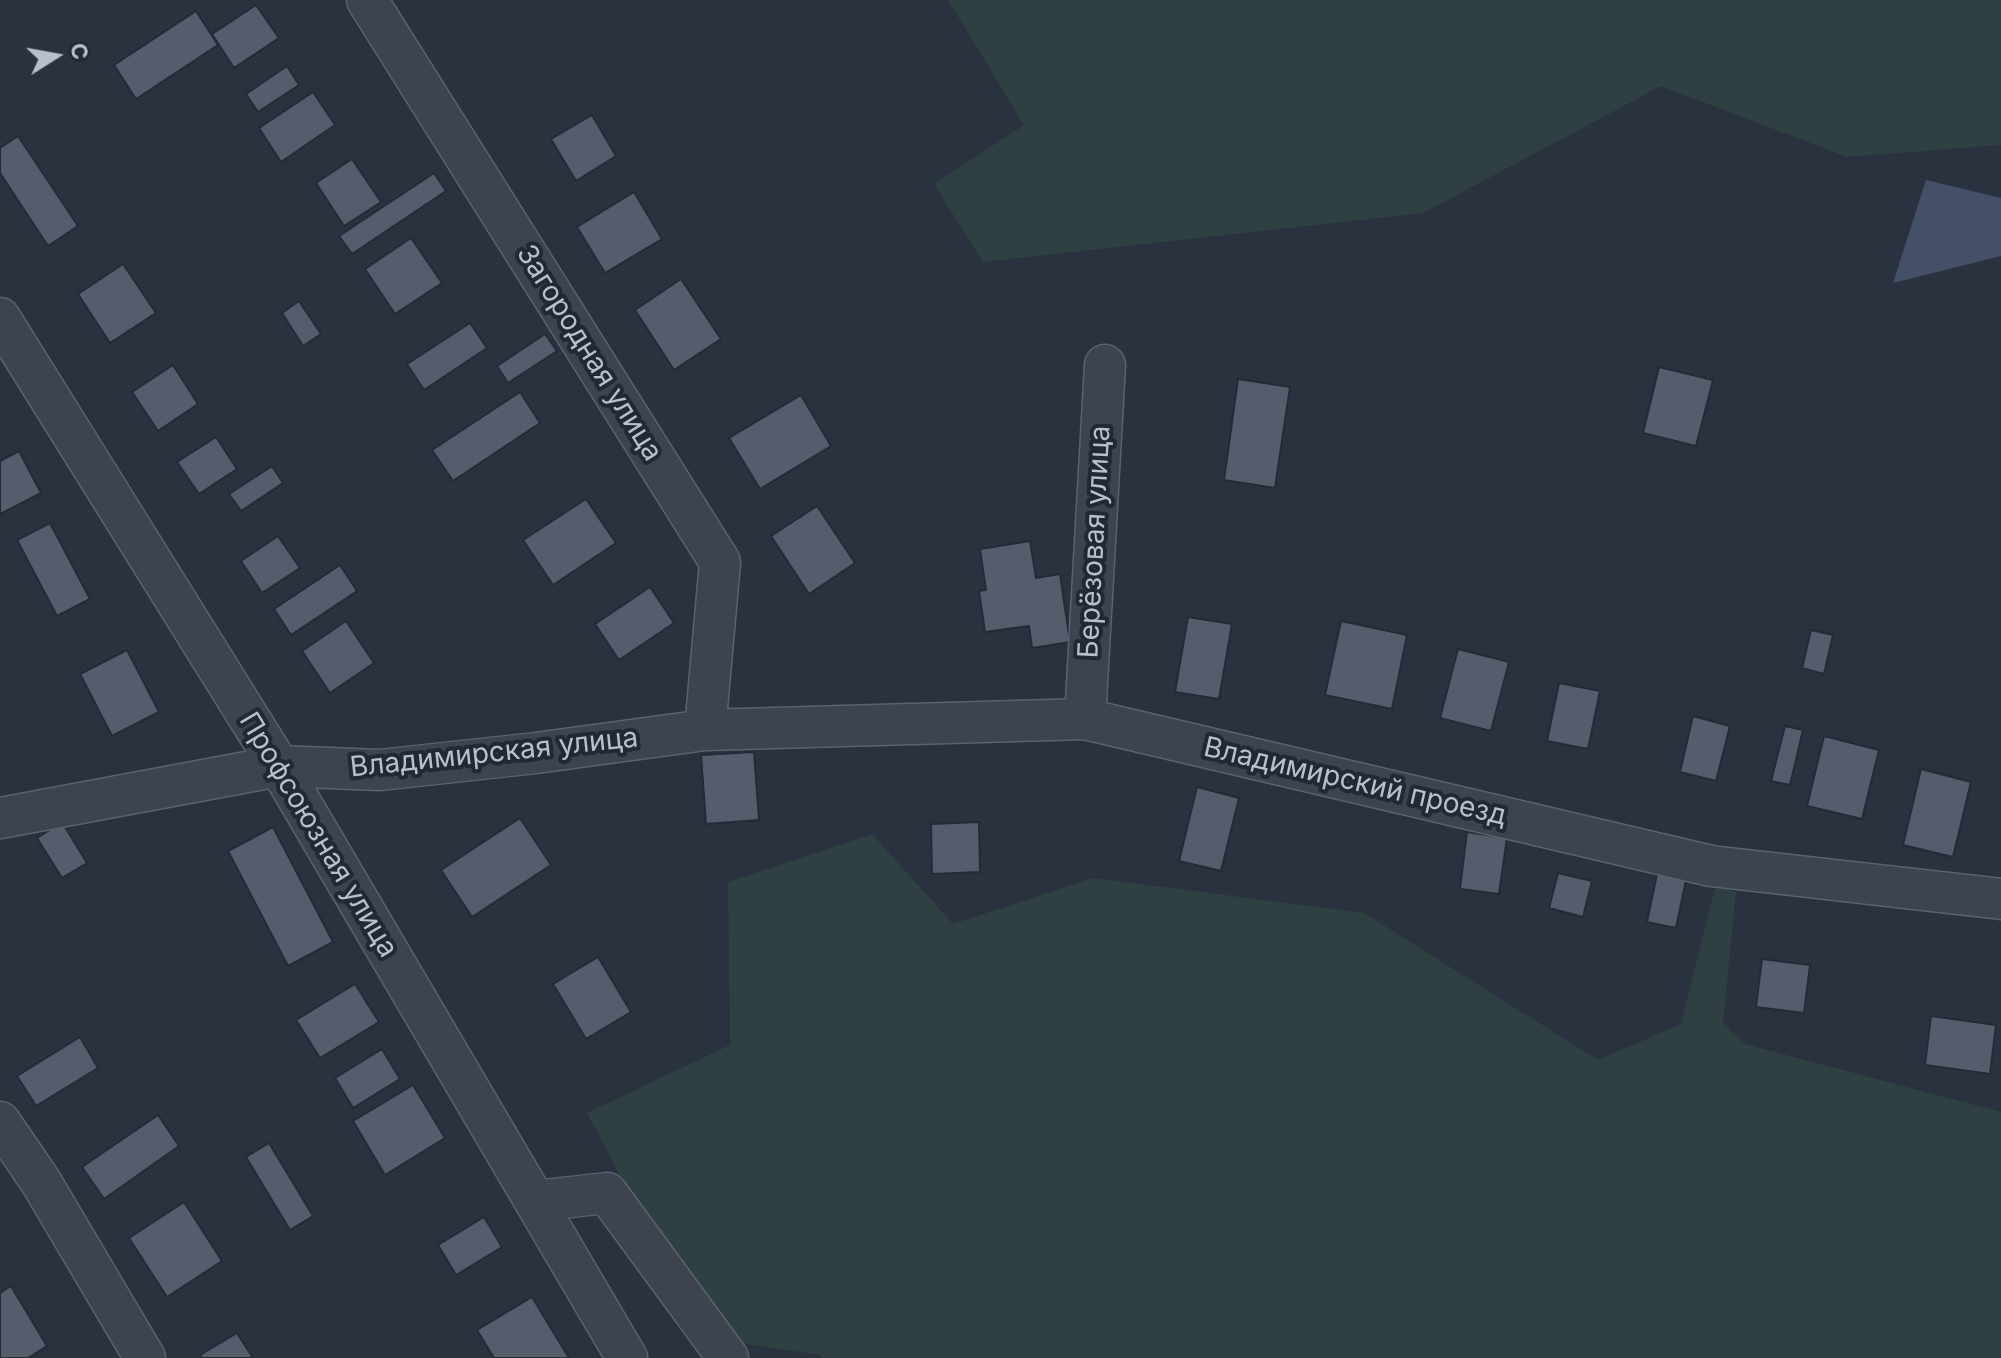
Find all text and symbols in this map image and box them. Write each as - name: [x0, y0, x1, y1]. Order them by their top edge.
- north arrow: [16, 16, 96, 96]
- text: С: [65, 41, 94, 62]
- street label: Загородная улица: [509, 239, 669, 467]
- street label: Берёзовая улица: [1072, 425, 1118, 659]
- street label: Профсоюзная улица: [232, 707, 404, 963]
- street label: Владимирская улица: [348, 721, 640, 785]
- street label: Владимирский проезд: [1200, 731, 1510, 833]

